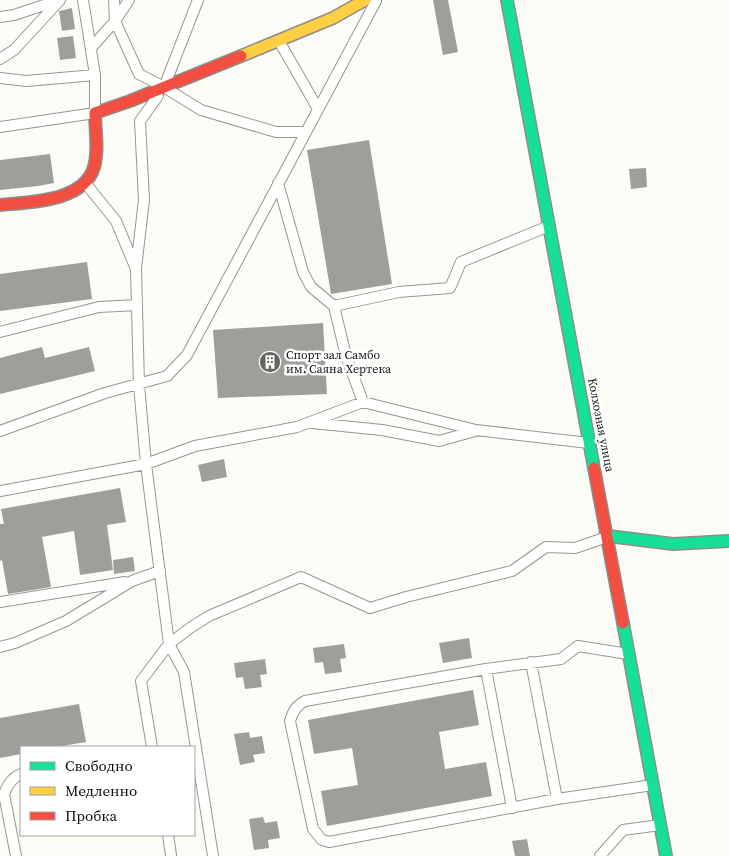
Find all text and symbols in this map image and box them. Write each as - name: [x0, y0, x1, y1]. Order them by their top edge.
- place label: Спорт зал Самбо им. Саяна Хертека: [286, 347, 392, 377]
- building icon: Спорт зал Самбо им. Саяна Хертека: [258, 350, 282, 374]
- street label: Колхозная улица: [584, 377, 618, 474]
- legend: [20, 746, 195, 836]
- text: Свободно: [65, 755, 133, 776]
- text: Медленно: [65, 780, 137, 801]
- text: Пробка: [65, 805, 117, 826]

